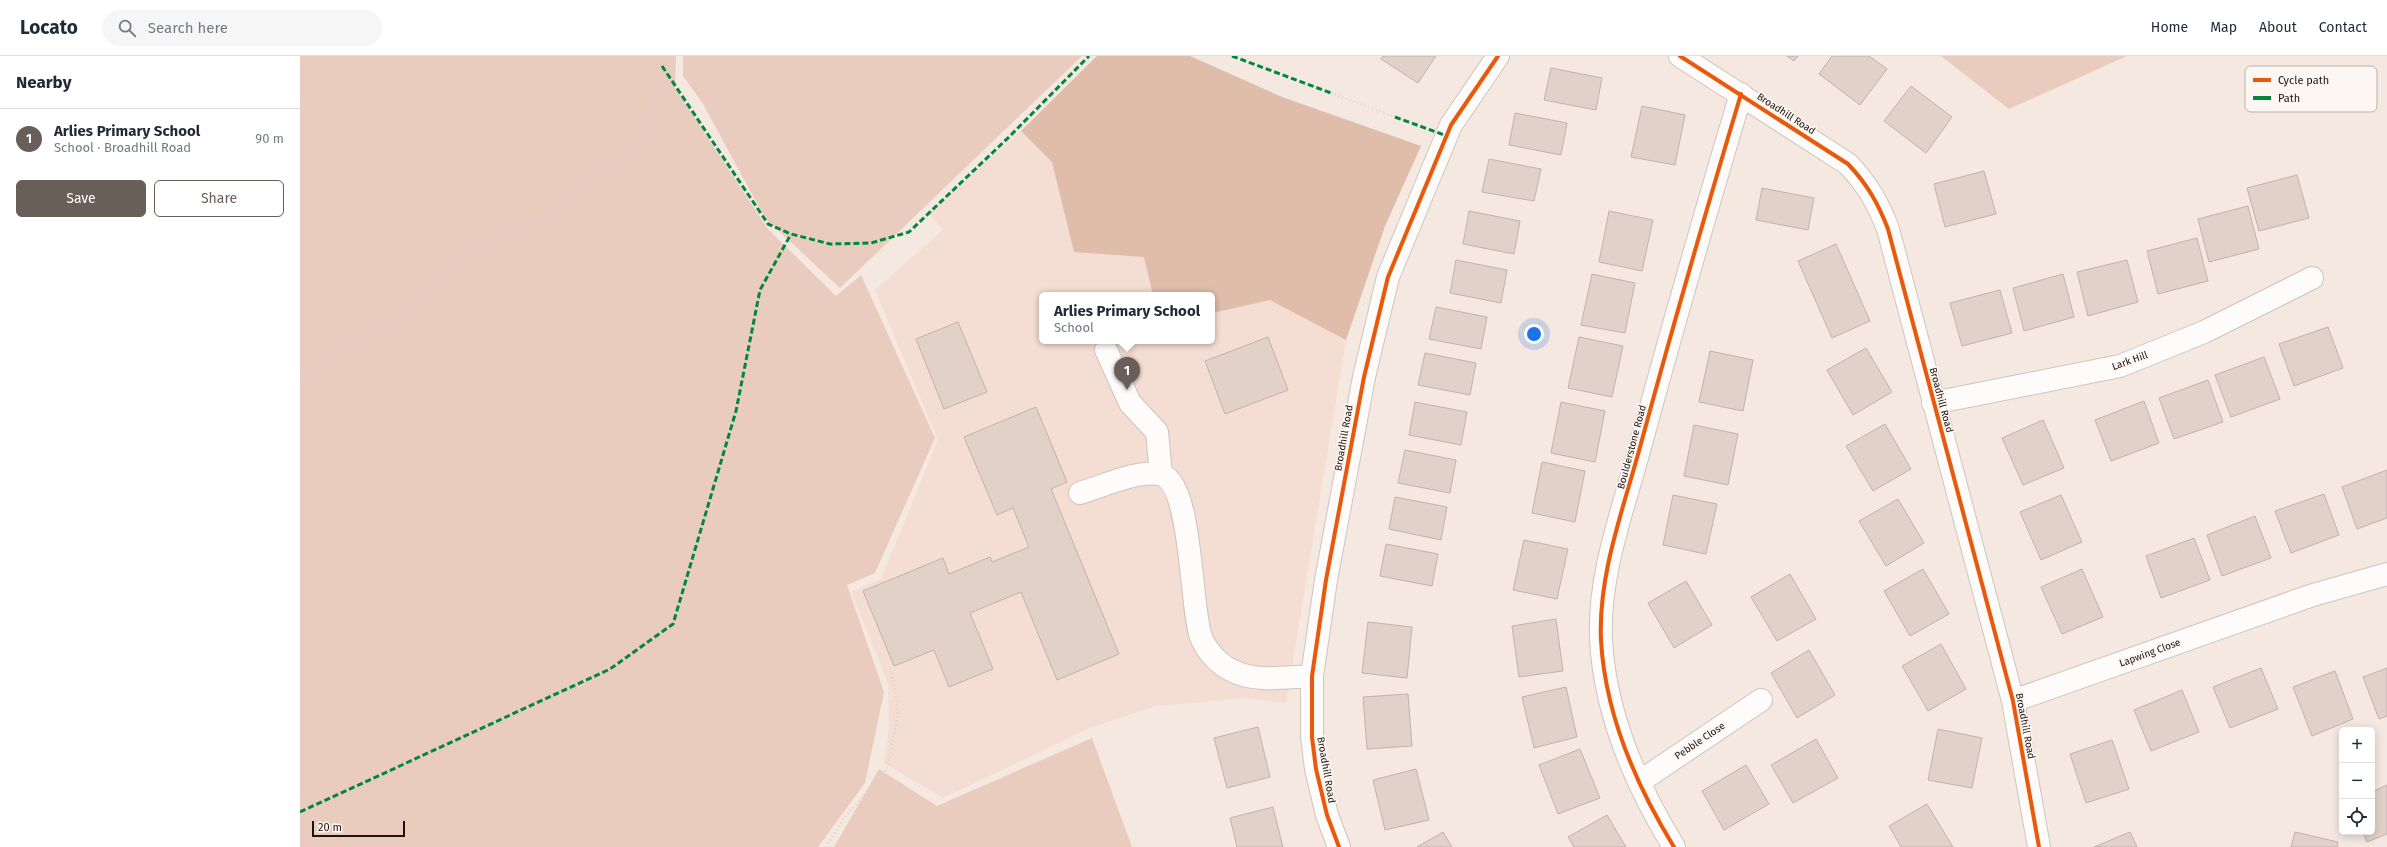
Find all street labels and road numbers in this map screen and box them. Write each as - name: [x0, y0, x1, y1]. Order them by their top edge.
- street label: Broadhill Road: [1755, 91, 1817, 137]
- street label: Lark Hill: [2110, 349, 2150, 373]
- street label: Broadhill Road: [1927, 366, 1955, 434]
- street label: Broadhill Road: [1332, 404, 1356, 472]
- street label: Boulderstone Road: [1615, 404, 1649, 490]
- street label: Lapwing Close: [2118, 636, 2182, 670]
- street label: Broadhill Road: [2013, 692, 2037, 760]
- street label: Pebble Close: [1673, 720, 1727, 762]
- street label: Broadhill Road: [1314, 736, 1338, 804]

